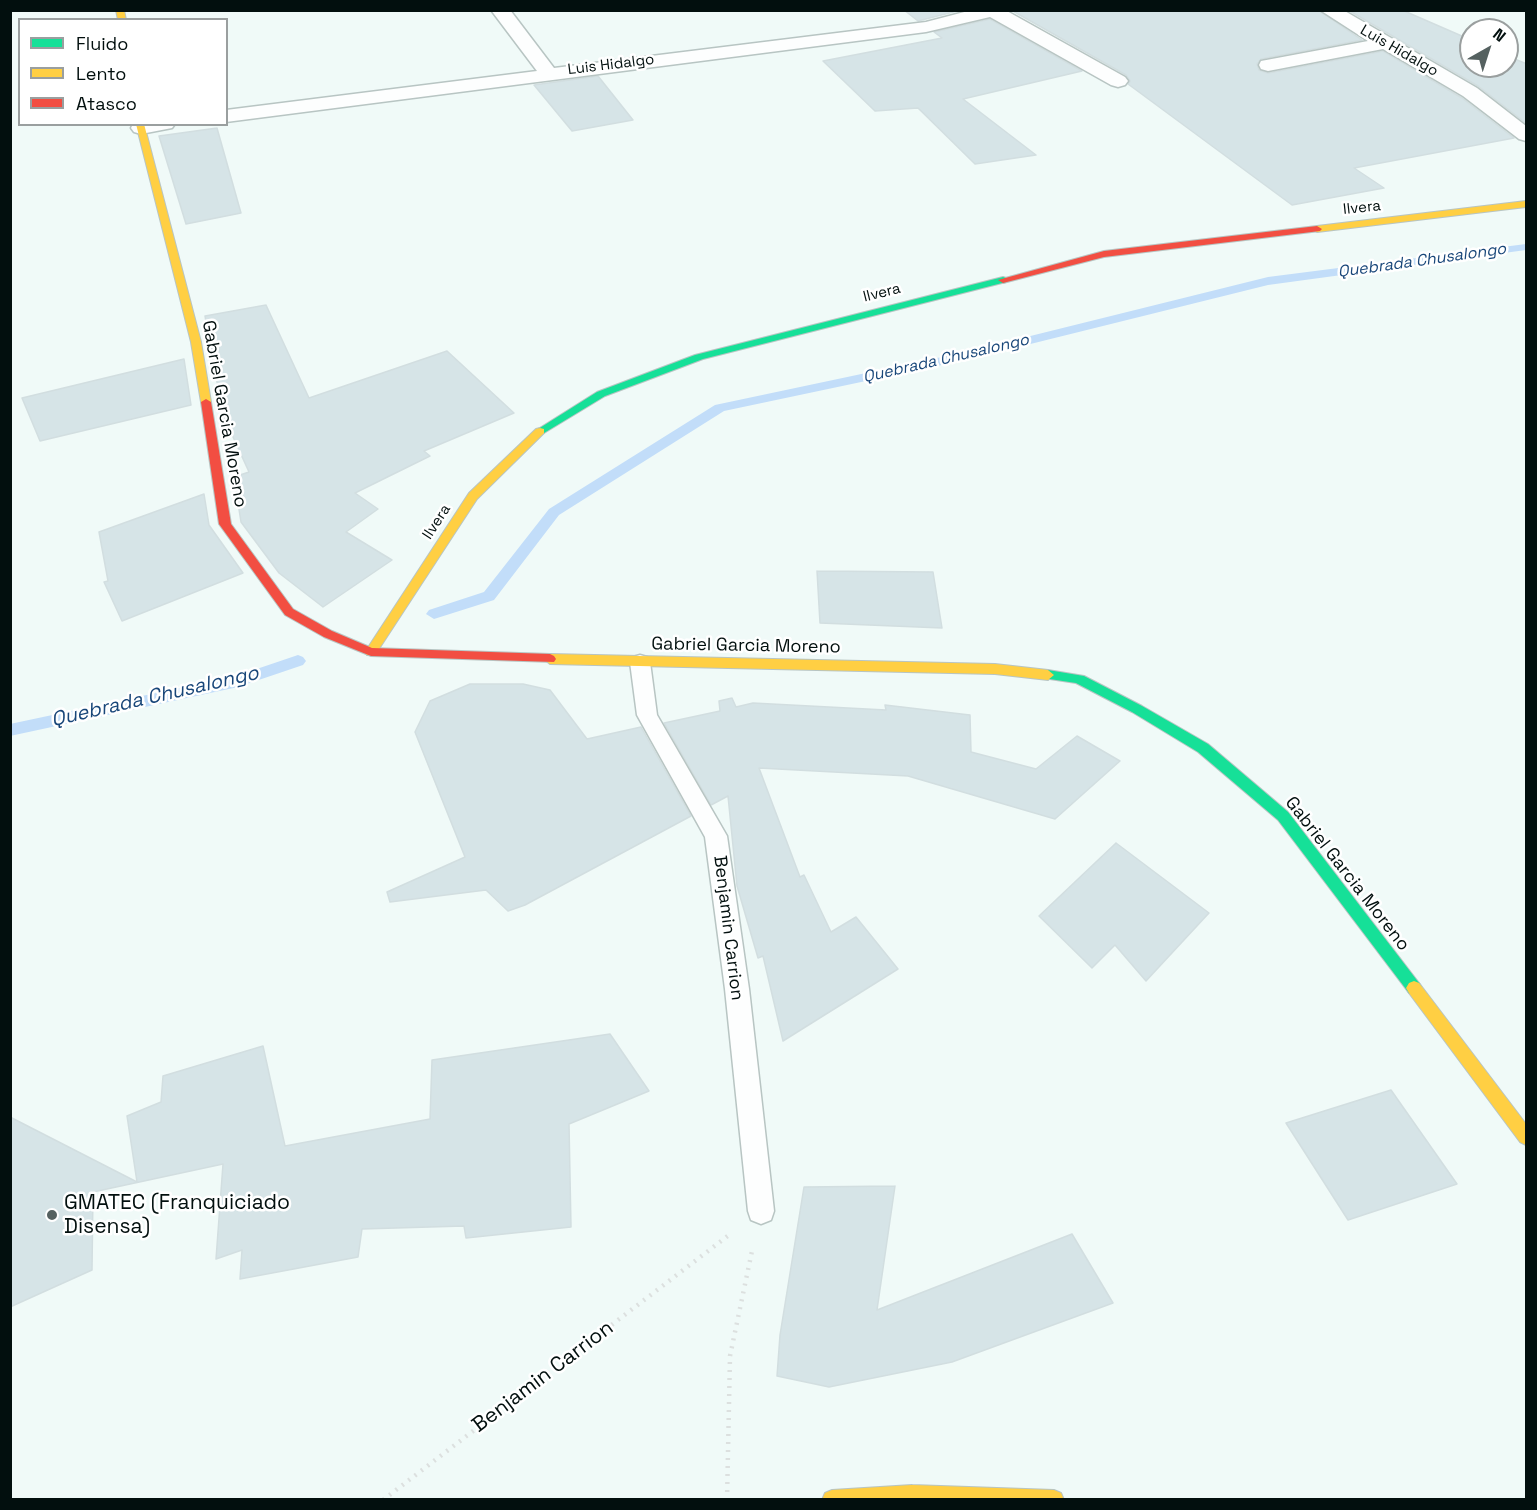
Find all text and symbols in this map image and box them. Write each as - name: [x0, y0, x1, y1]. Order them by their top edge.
- legend: [18, 18, 228, 126]
- north arrow: [1459, 18, 1519, 78]
- street label: Luis Hidalgo: [1357, 21, 1441, 81]
- text: N: [1489, 24, 1510, 47]
- text: Fluido: [76, 32, 128, 55]
- street label: Luis Hidalgo: [567, 51, 655, 79]
- text: Lento: [76, 62, 126, 85]
- text: Atasco: [76, 92, 137, 115]
- street label: Ilvera: [1342, 197, 1382, 219]
- water label: Quebrada Chusalongo: [1337, 240, 1507, 282]
- street label: Ilvera: [861, 280, 903, 306]
- street label: Gabriel Garcia Moreno: [197, 319, 251, 509]
- water label: Quebrada Chusalongo: [861, 331, 1031, 387]
- street label: Ilvera: [419, 501, 455, 543]
- street label: Gabriel Garcia Moreno: [651, 634, 841, 658]
- water label: Quebrada Chusalongo: [49, 661, 261, 733]
- street label: Gabriel Garcia Moreno: [1280, 793, 1414, 955]
- street label: Benjamin Carrion: [708, 854, 748, 1002]
- place label: GMATEC (Franquiciado Disensa): [64, 1190, 290, 1240]
- marker: GMATEC (Franquiciado Disensa): [45, 1208, 59, 1222]
- street label: Benjamin Carrion: [467, 1316, 619, 1438]

